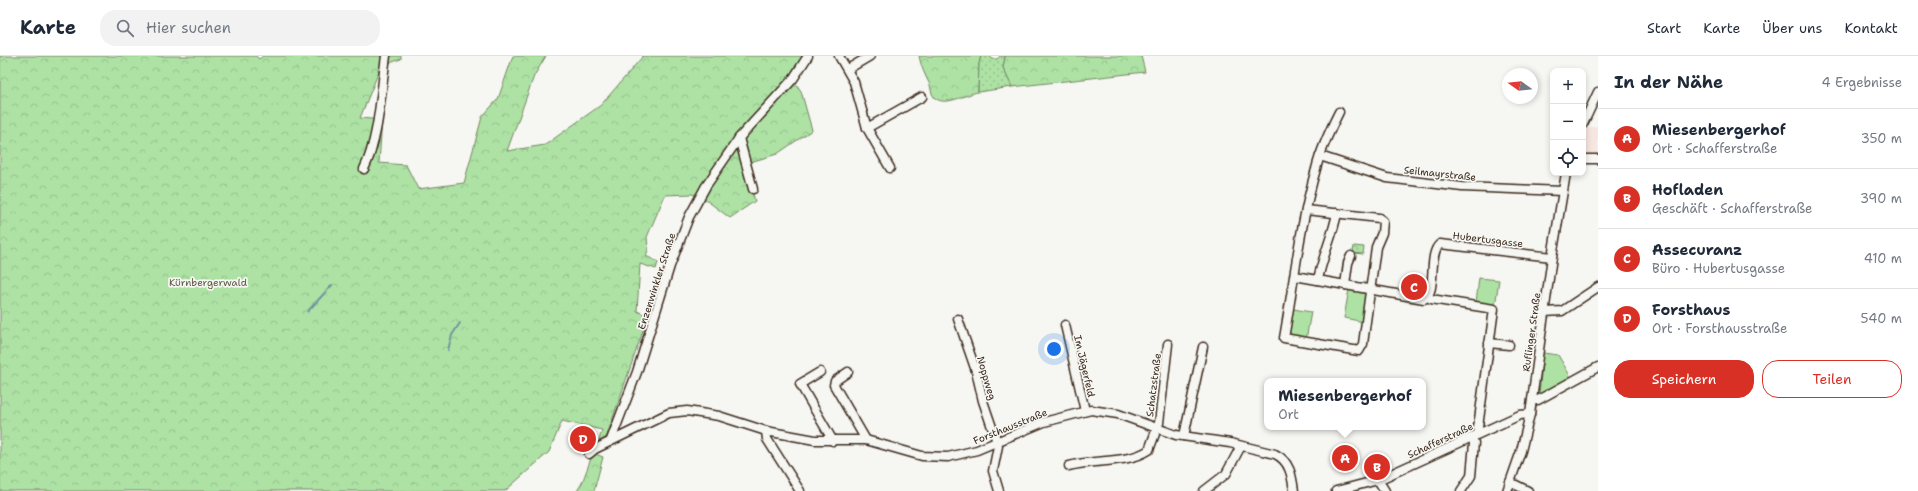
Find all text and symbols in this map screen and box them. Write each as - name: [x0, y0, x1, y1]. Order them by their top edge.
- search box: [100, 10, 380, 46]
- text: Karte: [20, 15, 76, 40]
- icon: search: [114, 17, 136, 39]
- text: Hier suchen: [146, 18, 231, 38]
- text: Start: [1647, 19, 1681, 37]
- text: Karte: [1703, 19, 1740, 37]
- text: Über uns: [1762, 19, 1822, 37]
- text: Kontakt: [1844, 19, 1898, 37]
- north arrow: [1502, 68, 1538, 104]
- map controls: [1550, 68, 1586, 176]
- button: +: [1550, 68, 1586, 104]
- text: In der Nähe: [1614, 71, 1723, 93]
- text: 4 Ergebnisse: [1822, 74, 1902, 91]
- button: −: [1550, 104, 1586, 140]
- text: Miesenbergerhof: [1652, 120, 1786, 140]
- text: A: [1622, 130, 1632, 147]
- text: 350 m: [1861, 130, 1902, 147]
- button: locate: [1550, 140, 1586, 176]
- text: Ort · Schafferstraße: [1652, 140, 1777, 157]
- street label: Seilmayrstraße: [1403, 163, 1477, 184]
- text: Hofladen: [1652, 180, 1723, 200]
- text: B: [1623, 190, 1631, 207]
- text: 390 m: [1860, 190, 1902, 207]
- text: Geschäft · Schafferstraße: [1652, 200, 1812, 217]
- street label: Hubertusgasse: [1452, 229, 1524, 250]
- street label: Enzenwinkler Straße: [635, 231, 678, 331]
- text: Assecuranz: [1652, 240, 1742, 260]
- text: C: [1623, 250, 1631, 267]
- text: 410 m: [1864, 250, 1902, 267]
- text: Büro · Hubertusgasse: [1652, 260, 1785, 277]
- pin: C: [1401, 272, 1427, 302]
- park label: Kürnbergerwald: [169, 276, 248, 289]
- street label: Ruflinger Straße: [1520, 291, 1544, 372]
- text: Forsthaus: [1652, 300, 1730, 320]
- text: D: [1622, 310, 1632, 327]
- text: 540 m: [1861, 310, 1902, 327]
- text: Ort · Forsthausstraße: [1652, 320, 1787, 337]
- street label: Im Jägerfeld: [1071, 334, 1098, 399]
- your location: [1044, 339, 1064, 359]
- street label: Schatzstraße: [1143, 352, 1164, 418]
- street label: Noppweg: [974, 355, 999, 402]
- button: Speichern: [1614, 360, 1754, 398]
- button: Teilen: [1762, 360, 1902, 398]
- popup: [1264, 378, 1426, 430]
- text: Miesenbergerhof: [1278, 386, 1412, 406]
- street label: Forsthausstraße: [971, 406, 1049, 447]
- text: Ort: [1278, 406, 1299, 423]
- street label: Schafferstraße: [1405, 419, 1475, 461]
- pin: D: [570, 424, 596, 454]
- pin: A: [1332, 443, 1358, 473]
- pin: B: [1364, 452, 1390, 482]

